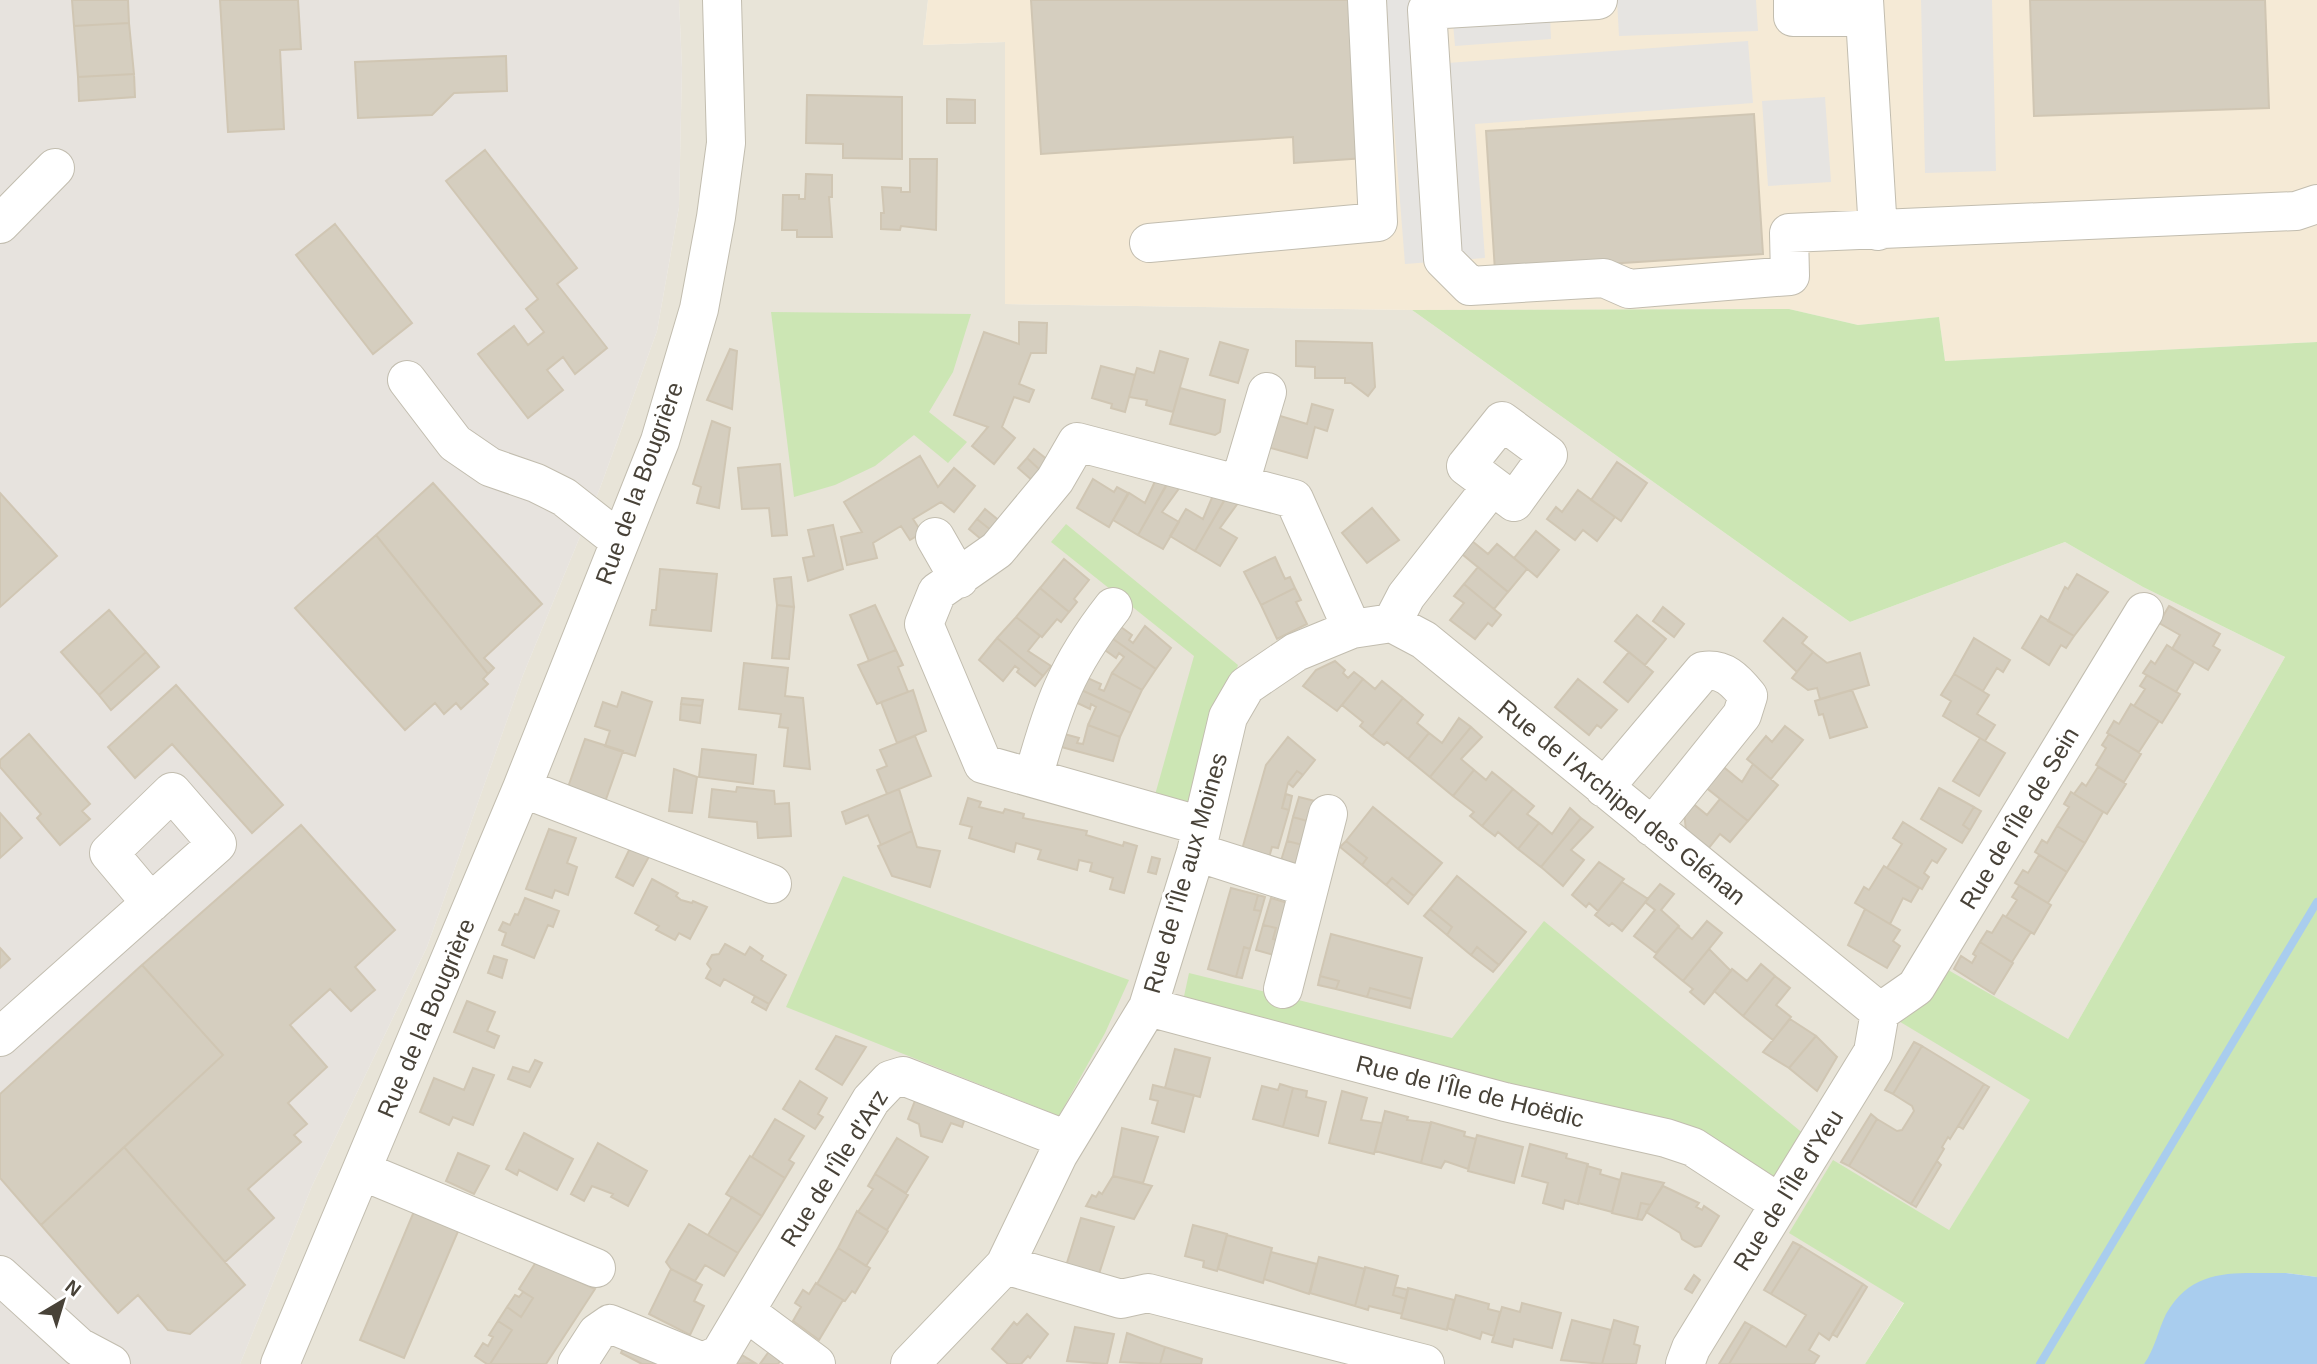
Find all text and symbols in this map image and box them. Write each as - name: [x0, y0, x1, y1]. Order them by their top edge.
- street label: Rue de la Bougrière: [590, 378, 688, 588]
- street label: Rue de l'Archipel des Glénan: [1493, 694, 1751, 910]
- street label: Rue de l'Île de Sein: [1954, 722, 2084, 914]
- street label: Rue de l'Île aux Moines: [1138, 750, 1232, 996]
- street label: Rue de la Bougrière: [372, 914, 480, 1122]
- street label: Rue de l'Île de Hoëdic: [1353, 1050, 1587, 1132]
- street label: Rue de l'Île d'Arz: [775, 1085, 893, 1251]
- street label: Rue de l'Île d'Yeu: [1728, 1105, 1848, 1275]
- north arrow: [28, 1266, 98, 1336]
- text: N: [61, 1275, 85, 1300]

